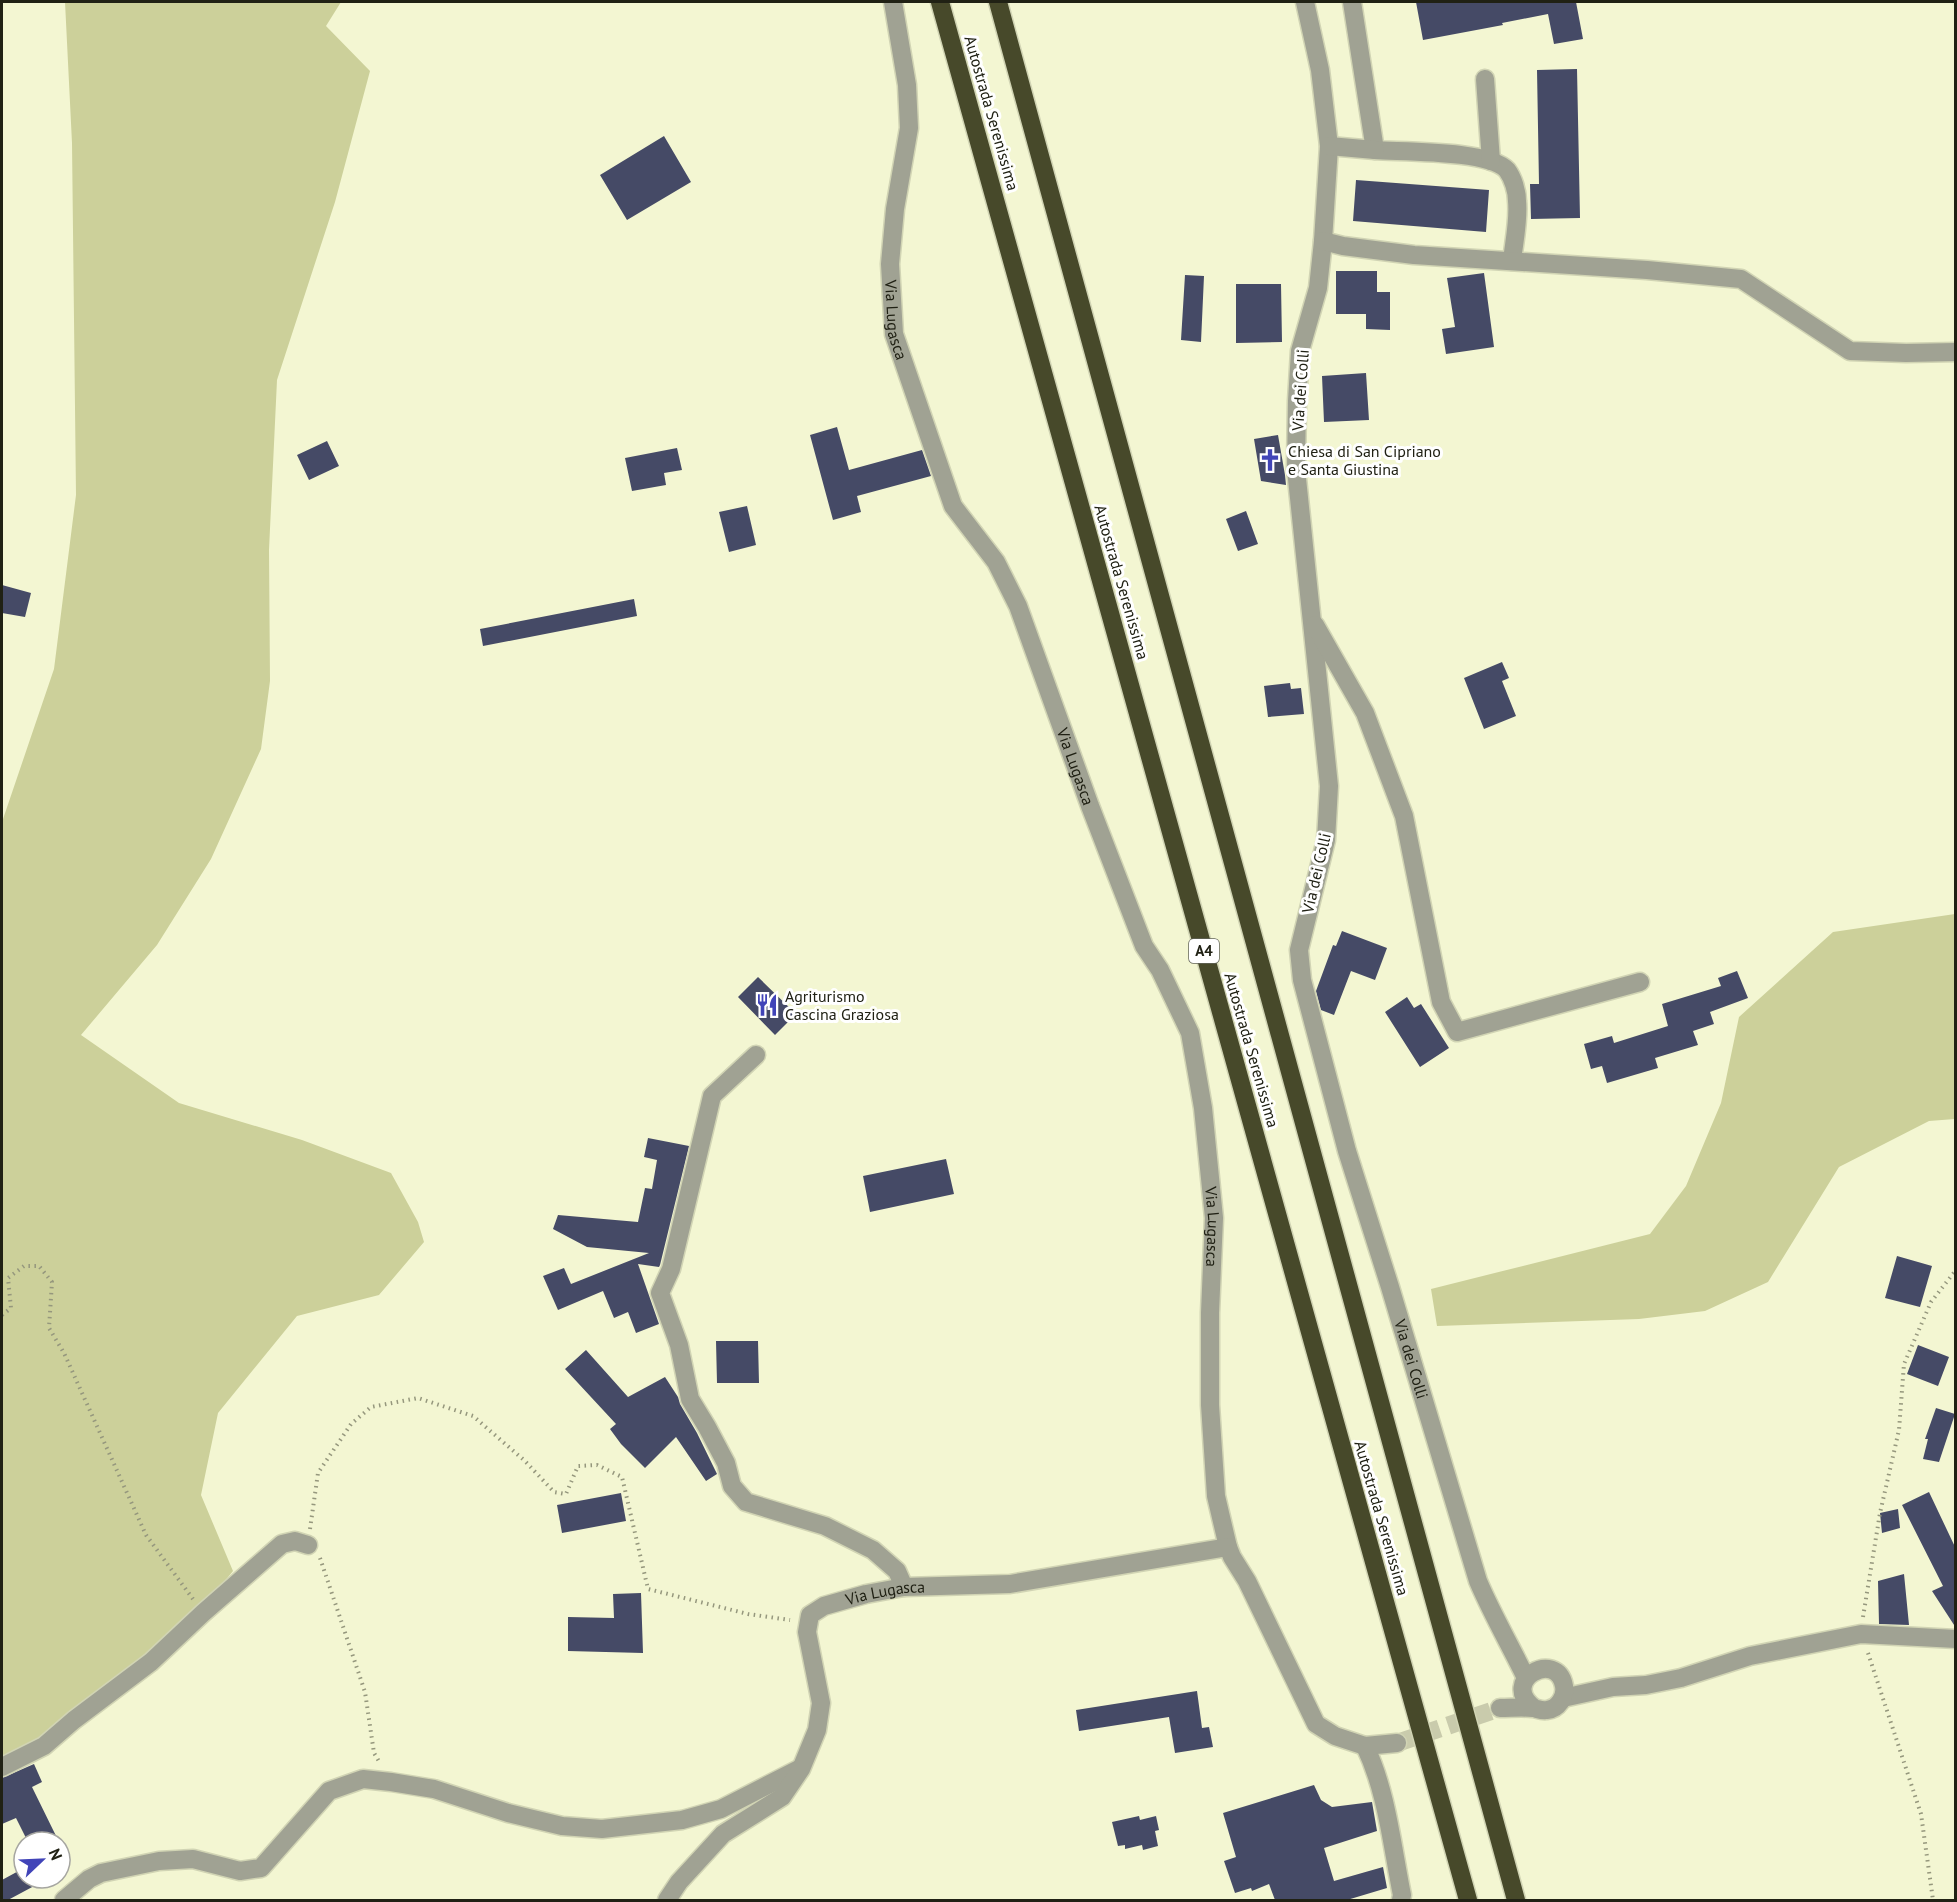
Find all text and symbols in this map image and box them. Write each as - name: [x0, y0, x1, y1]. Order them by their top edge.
- street label: Autostrada Serenissima: [960, 33, 1024, 193]
- street label: Via Lugasca: [881, 278, 912, 362]
- street label: Via dei Colli: [1287, 349, 1313, 432]
- place label: Chiesa di San Cipriano e Santa Giustina: [1288, 441, 1441, 479]
- church icon: Chiesa di San Cipriano e Santa Giustina: [1257, 447, 1283, 473]
- street label: Autostrada Serenissima: [1090, 502, 1154, 662]
- street label: Via Lugasca: [1052, 724, 1099, 808]
- street label: Via dei Colli: [1297, 831, 1335, 916]
- road number: A4: [1189, 939, 1219, 963]
- street label: Autostrada Serenissima: [1220, 970, 1284, 1130]
- place label: Agriturismo Cascina Graziosa: [785, 986, 899, 1024]
- restaurant icon: Agriturismo Cascina Graziosa: [754, 992, 780, 1018]
- street label: Via Lugasca: [1201, 1185, 1224, 1267]
- street label: Via dei Colli: [1390, 1316, 1433, 1401]
- street label: Autostrada Serenissima: [1350, 1438, 1414, 1598]
- street label: Via Lugasca: [842, 1576, 925, 1610]
- north arrow: [12, 1830, 72, 1890]
- text: N: [45, 1845, 67, 1863]

